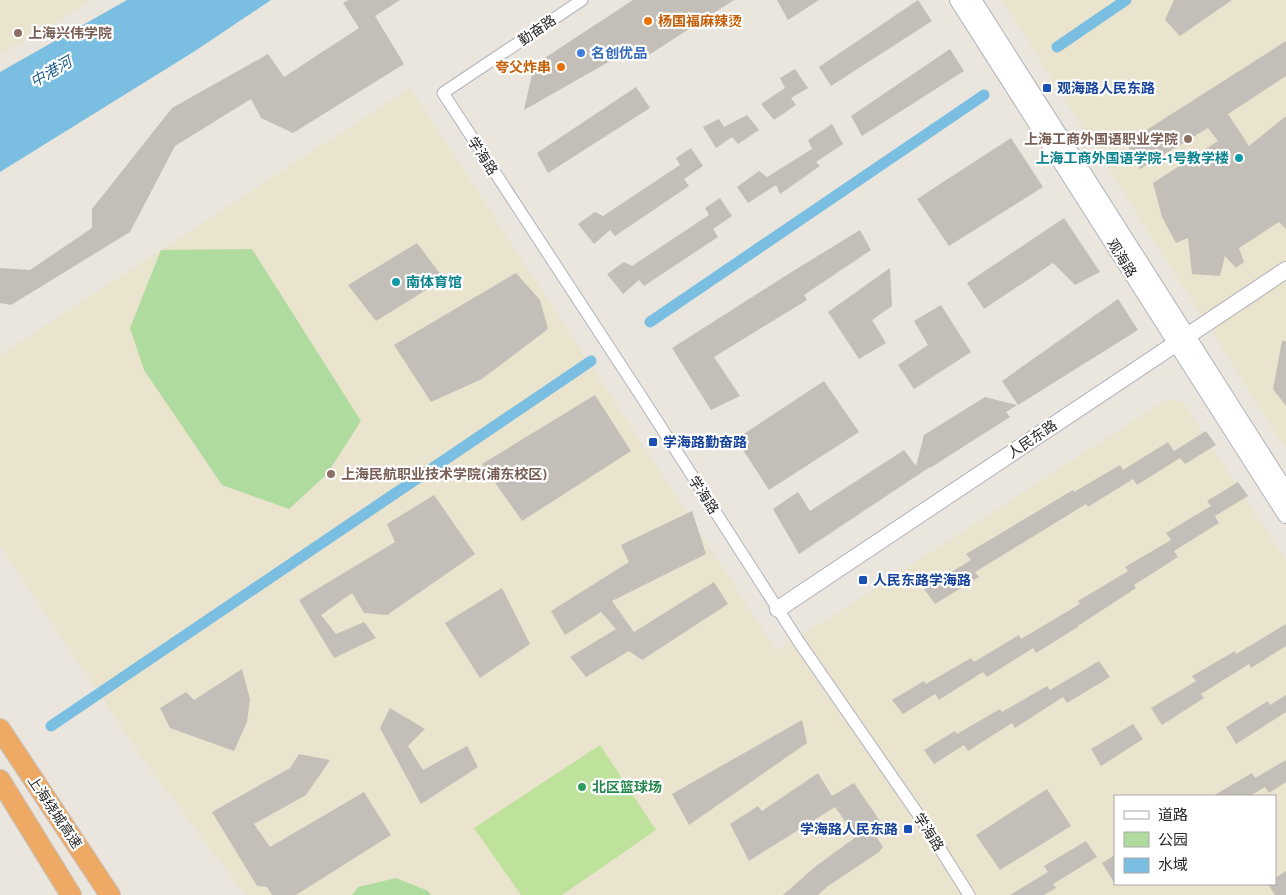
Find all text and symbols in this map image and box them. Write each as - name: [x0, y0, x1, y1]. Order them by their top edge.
- street label: 勤奋路: [516, 12, 560, 50]
- place label: 杨国福麻辣烫: [658, 13, 742, 31]
- marker: 杨国福麻辣烫: [642, 15, 654, 27]
- place label: 上海兴伟学院: [28, 25, 112, 43]
- marker: 上海兴伟学院: [12, 27, 24, 39]
- place label: 名创优品: [591, 45, 647, 63]
- marker: 名创优品: [575, 47, 587, 59]
- water label: 中港河: [28, 52, 79, 93]
- place label: 夸父炸串: [495, 59, 551, 77]
- marker: 夸父炸串: [555, 61, 567, 73]
- place label: 观海路人民东路: [1057, 81, 1155, 98]
- marker: 观海路人民东路: [1041, 82, 1053, 94]
- place label: 上海工商外国语职业学院: [1024, 131, 1178, 149]
- marker: 上海工商外国语职业学院: [1182, 133, 1194, 145]
- street label: 学海路: [463, 135, 500, 179]
- place label: 上海工商外国语学院-1号教学楼: [1036, 150, 1229, 168]
- marker: 上海工商外国语学院-1号教学楼: [1233, 152, 1245, 164]
- street label: 观海路: [1102, 236, 1139, 281]
- place label: 南体育馆: [406, 275, 462, 292]
- marker: 南体育馆: [390, 276, 402, 288]
- street label: 人民东路: [1005, 418, 1061, 463]
- place label: 学海路勤奋路: [663, 435, 747, 452]
- marker: 学海路勤奋路: [647, 436, 659, 448]
- place label: 上海民航职业技术学院(浦东校区): [341, 466, 547, 484]
- marker: 上海民航职业技术学院(浦东校区): [325, 468, 337, 480]
- street label: 学海路: [684, 474, 721, 518]
- place label: 人民东路学海路: [873, 573, 971, 590]
- marker: 人民东路学海路: [857, 574, 869, 586]
- street label: 上海绕城高速: [23, 773, 85, 852]
- place label: 北区篮球场: [592, 779, 662, 797]
- marker: 北区篮球场: [576, 781, 588, 793]
- legend: [1114, 795, 1276, 885]
- text: 道路: [1158, 807, 1188, 826]
- street label: 学海路: [909, 811, 946, 855]
- place label: 学海路人民东路: [800, 822, 898, 839]
- marker: 学海路人民东路: [902, 823, 914, 835]
- text: 公园: [1158, 832, 1188, 851]
- text: 水域: [1158, 857, 1188, 876]

